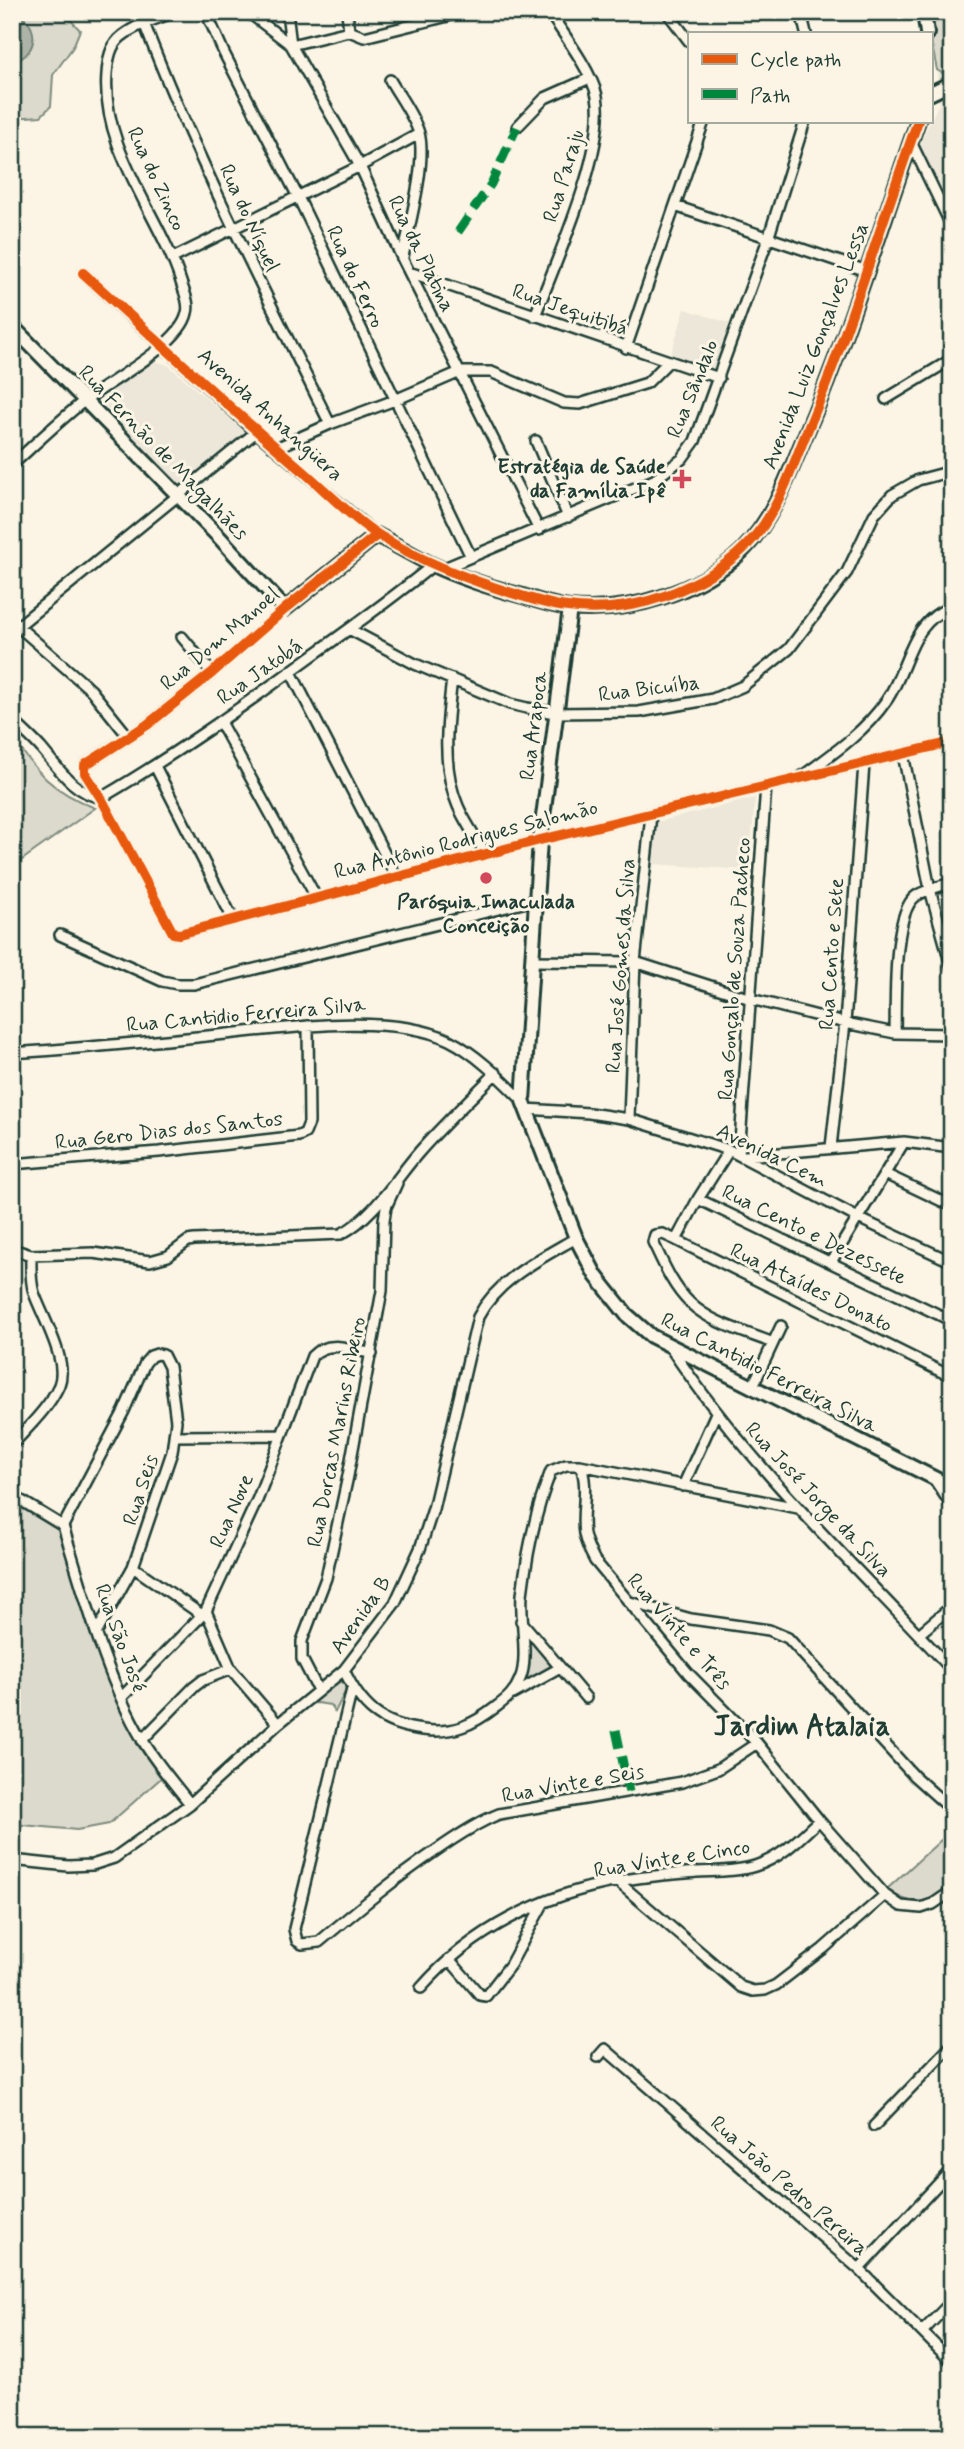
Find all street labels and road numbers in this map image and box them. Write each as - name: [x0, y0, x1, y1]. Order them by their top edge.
- street label: Rua do Zinco: [120, 123, 192, 235]
- street label: Rua Paraju: [537, 126, 591, 226]
- street label: Rua do Níquel: [212, 160, 286, 276]
- street label: Rua da Platina: [381, 191, 461, 317]
- street label: Avenida Luiz Gonçalves Lessa: [756, 219, 876, 473]
- street label: Rua do Ferro: [319, 221, 391, 333]
- street label: Rua Jequitibá: [508, 277, 632, 343]
- street label: Rua Sândalo: [661, 336, 725, 442]
- street label: Avenida Anhangüera: [191, 342, 349, 488]
- street label: Rua Fernão de Magalhães: [71, 359, 254, 547]
- street label: Rua Dom Manoel: [154, 581, 286, 697]
- street label: Rua Jatobá: [212, 632, 308, 712]
- street label: Rua Bicuíba: [597, 669, 701, 709]
- street label: Rua Arapoca: [513, 670, 555, 782]
- street label: Rua Antônio Rodrigues Salomão: [331, 794, 601, 886]
- street label: Rua Gonçalo de Souza Pacheco: [712, 837, 758, 1101]
- street label: Rua José Gomes da Silva: [600, 858, 642, 1074]
- street label: Rua Cento e Sete: [813, 877, 851, 1031]
- street label: Rua Cantidio Ferreira Silva: [125, 991, 367, 1039]
- street label: Rua Gero Dias dos Santos: [54, 1105, 284, 1157]
- street label: Avenida Cem: [712, 1117, 832, 1195]
- street label: Rua Cento e Dezessete: [717, 1178, 911, 1292]
- street label: Rua Ataídes Donato: [725, 1237, 897, 1339]
- street label: Rua Cantidio Ferreira Silva: [656, 1306, 883, 1440]
- street label: Rua Dorcas Marins Ribeiro: [301, 1314, 373, 1550]
- street label: Rua José Jorge da Silva: [738, 1416, 898, 1585]
- street label: Rua Seis: [116, 1451, 166, 1529]
- street label: Rua Nove: [203, 1470, 261, 1552]
- street label: Rua Vinte e Três: [620, 1567, 738, 1697]
- street label: Avenida B: [324, 1570, 398, 1660]
- street label: Rua São José: [87, 1580, 153, 1696]
- street label: Rua Vinte e Seis: [500, 1758, 646, 1810]
- street label: Rua Vinte e Cinco: [592, 1833, 752, 1885]
- street label: Rua João Pedro Pereira: [704, 2110, 874, 2262]

